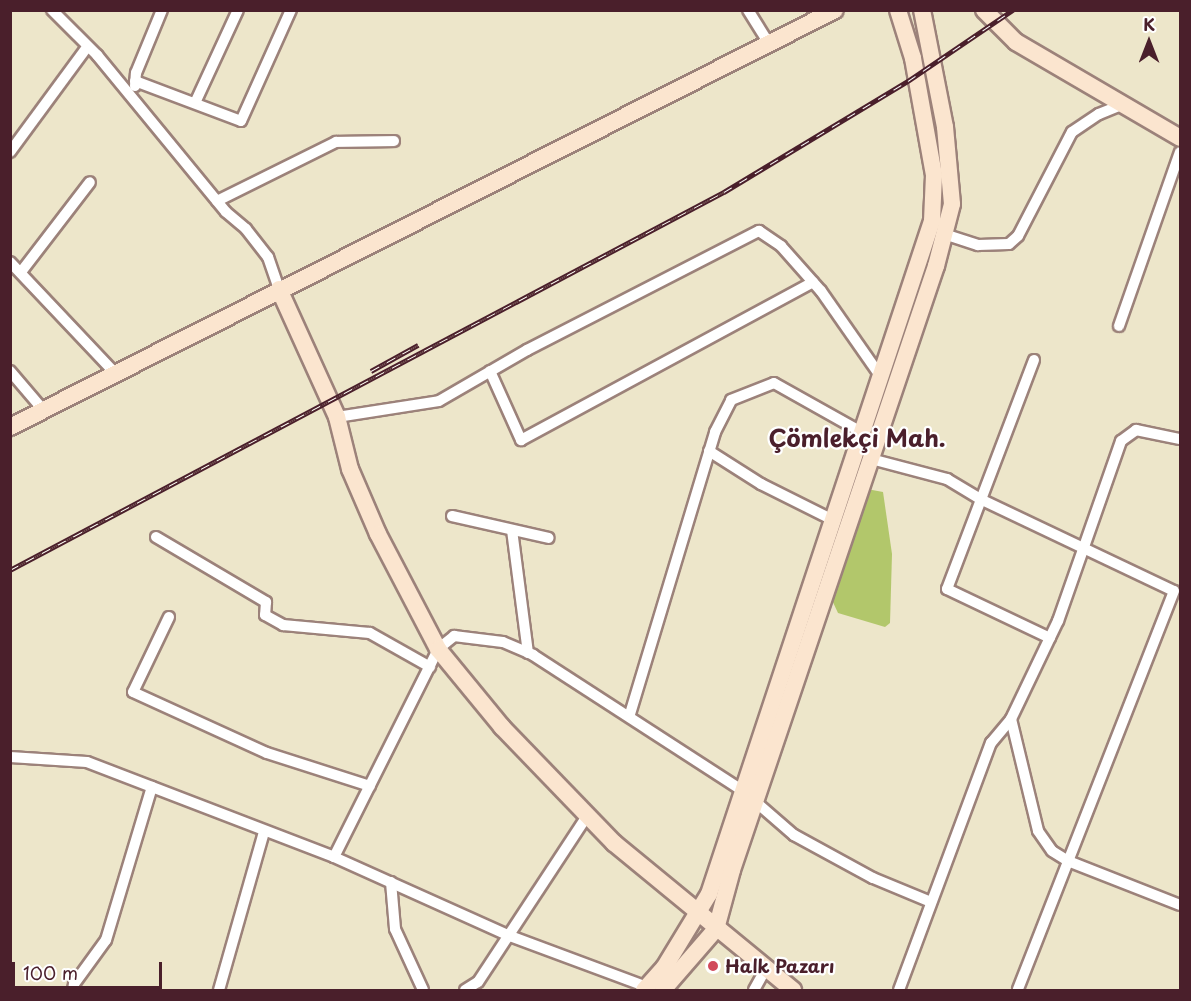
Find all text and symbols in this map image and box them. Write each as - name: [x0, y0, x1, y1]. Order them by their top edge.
- north arrow: [1119, 12, 1179, 72]
- text: K: [1143, 12, 1155, 36]
- district label: Çömlekçi Mah.: [768, 424, 946, 452]
- scale bar: [15, 950, 165, 988]
- place label: Halk Pazarı: [725, 955, 834, 977]
- text: 100 m: [23, 959, 78, 986]
- marker: Halk Pazarı: [706, 959, 720, 973]

